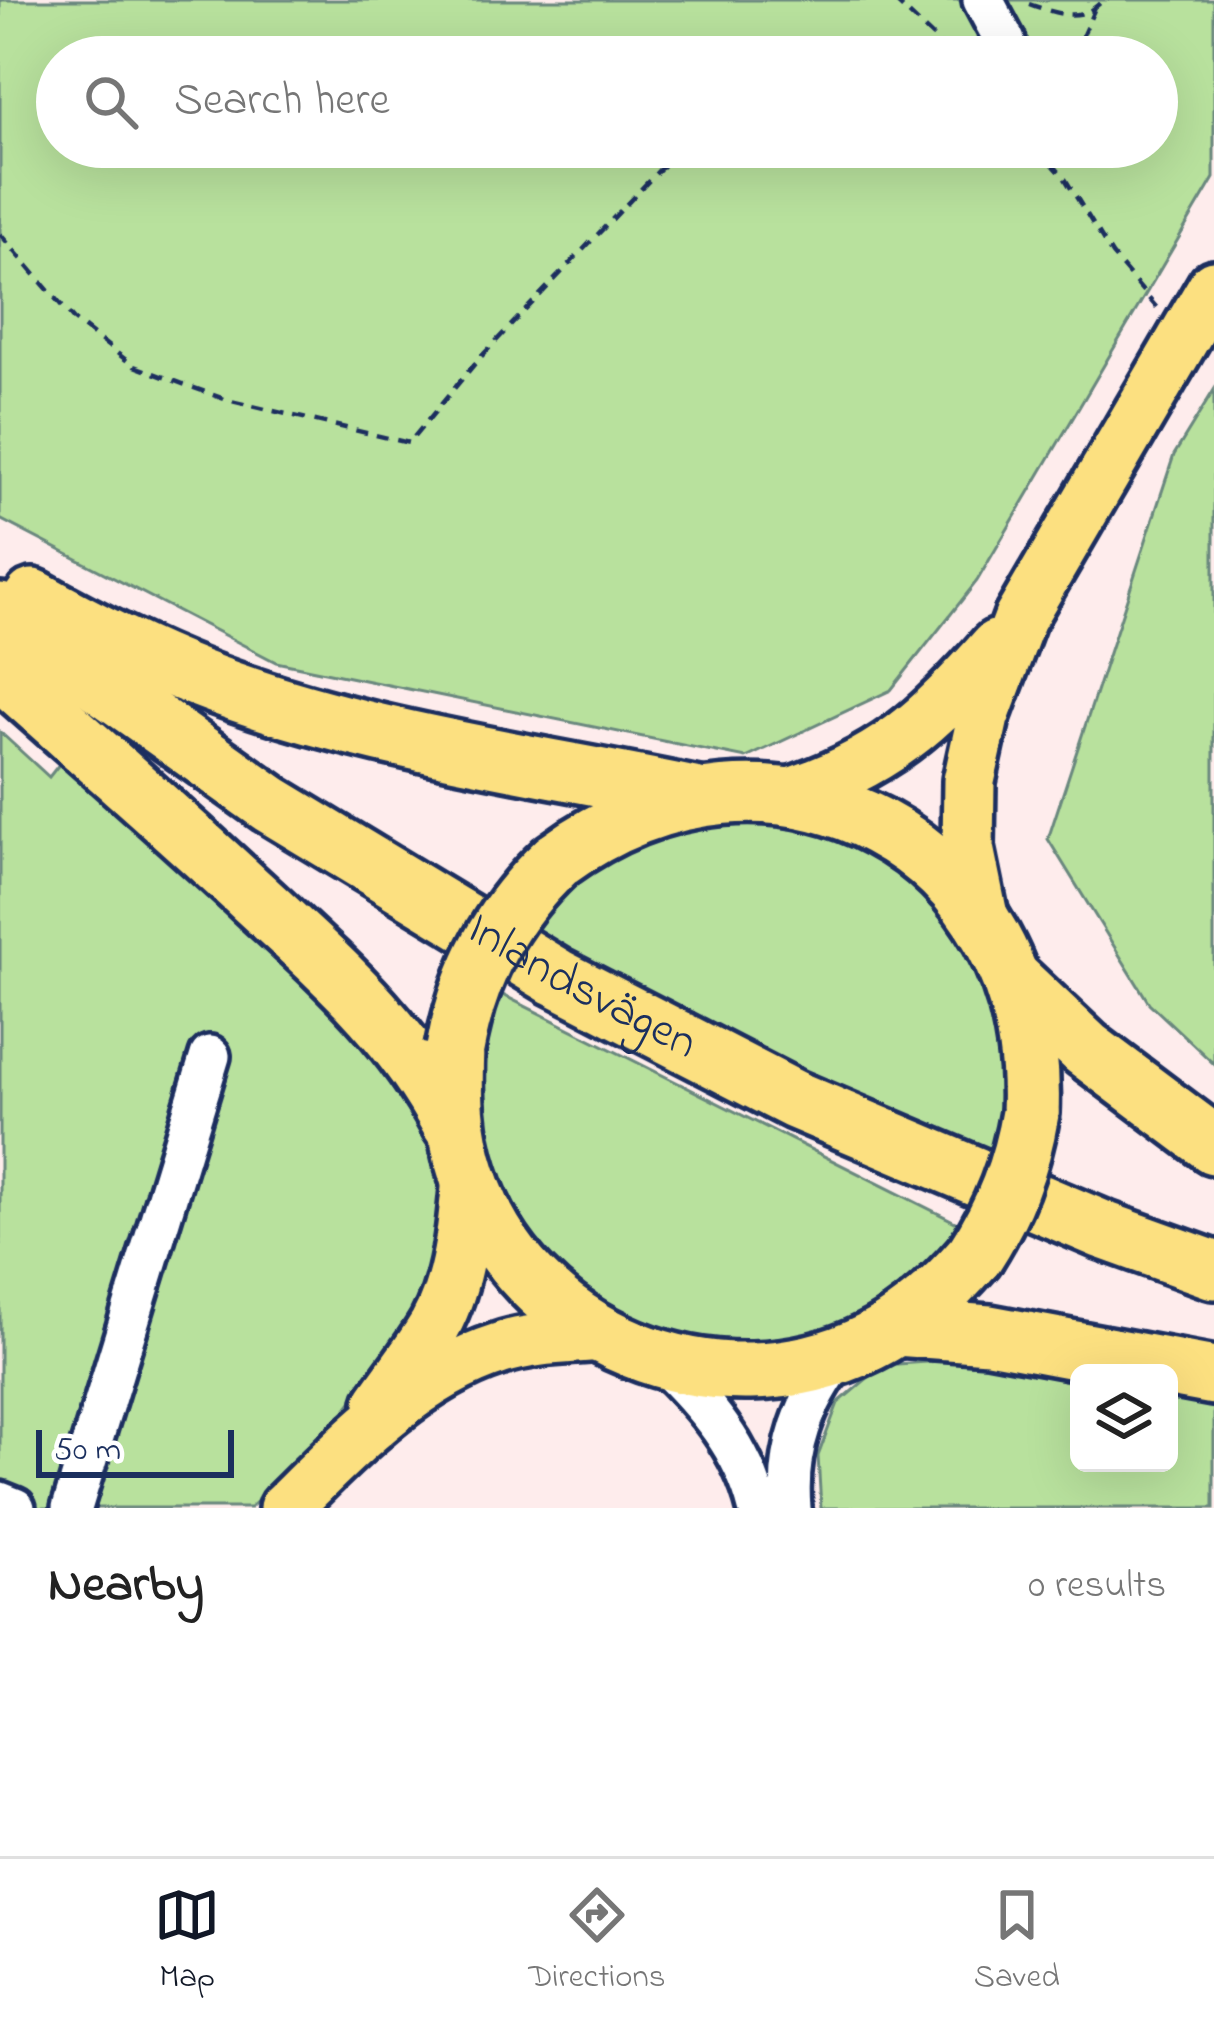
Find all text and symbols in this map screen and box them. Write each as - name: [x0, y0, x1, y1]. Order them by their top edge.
- search box: [36, 36, 1178, 168]
- icon: search: [78, 69, 144, 135]
- text: Search here: [174, 69, 390, 135]
- street label: Inlandsvägen: [453, 896, 709, 1079]
- map controls: [1070, 1364, 1178, 1472]
- button: layers: [1070, 1364, 1178, 1472]
- scale bar: [36, 1424, 234, 1477]
- text: 50 m: [54, 1427, 121, 1475]
- text: Nearby: [48, 1549, 204, 1624]
- text: 0 results: [1028, 1558, 1166, 1615]
- tab: Map: [154, 1882, 220, 2002]
- tab: Directions: [528, 1882, 665, 2002]
- tab: Saved: [974, 1882, 1060, 2002]

